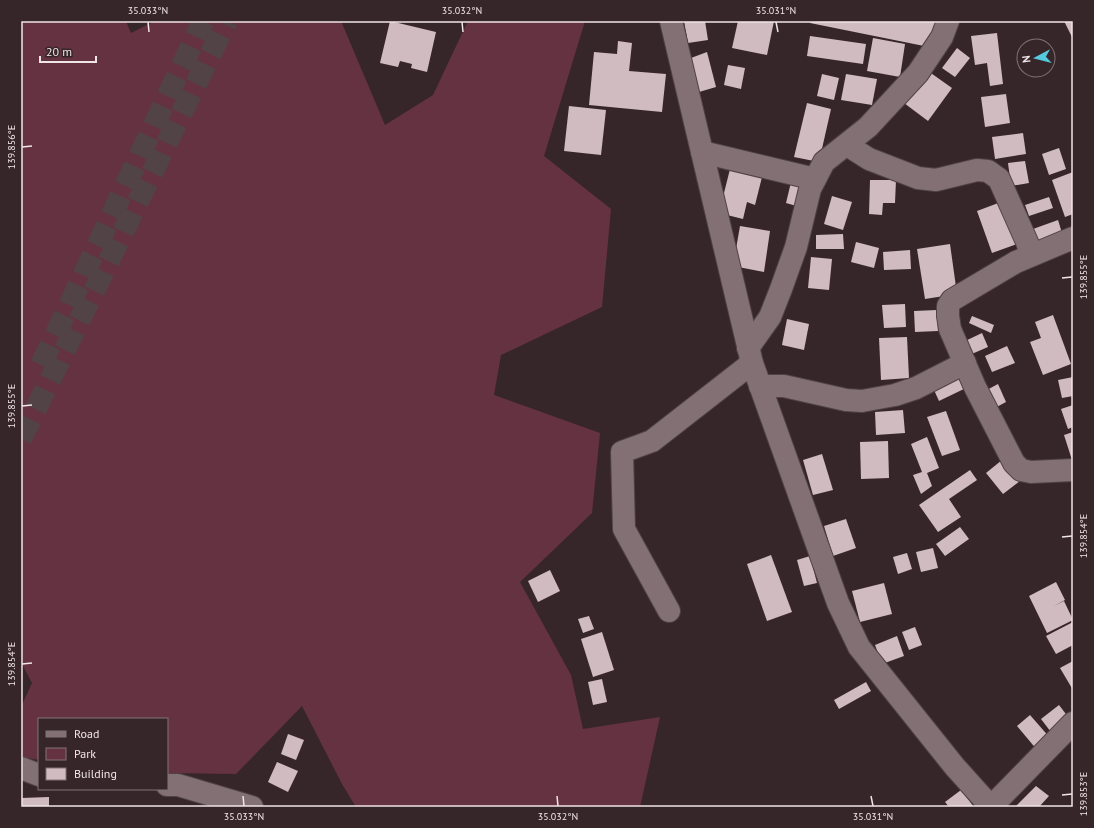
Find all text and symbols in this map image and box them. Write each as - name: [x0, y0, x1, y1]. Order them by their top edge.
- text: 35.033°N: [128, 4, 168, 17]
- text: 35.032°N: [442, 4, 482, 17]
- text: 35.031°N: [756, 4, 796, 17]
- scale bar: [40, 38, 96, 64]
- north arrow: [1016, 38, 1056, 78]
- text: 20 m: [46, 44, 72, 59]
- text: N: [1019, 55, 1033, 64]
- text: 139.856°E: [5, 125, 18, 169]
- text: 139.855°E: [1077, 255, 1090, 299]
- text: 139.855°E: [5, 384, 18, 428]
- text: 139.854°E: [1077, 514, 1090, 558]
- text: 139.854°E: [5, 642, 18, 686]
- legend: [38, 718, 168, 790]
- text: Road: [74, 726, 99, 741]
- text: Park: [74, 746, 96, 761]
- text: Building: [74, 766, 117, 781]
- text: 139.853°E: [1077, 772, 1090, 816]
- text: 35.033°N: [224, 810, 264, 823]
- text: 35.032°N: [538, 810, 578, 823]
- text: 35.031°N: [853, 810, 893, 823]

